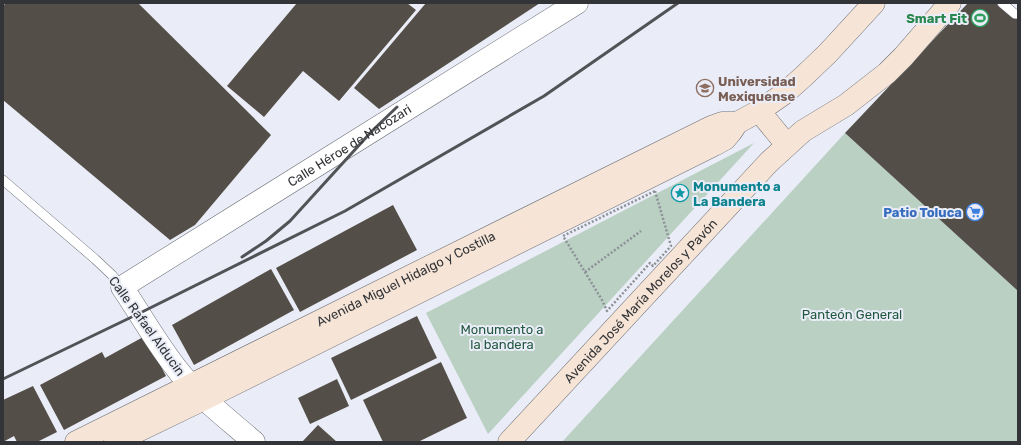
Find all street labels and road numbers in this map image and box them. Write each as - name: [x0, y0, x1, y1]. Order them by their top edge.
- street label: Calle Héroe de Nacozari: [285, 101, 414, 189]
- street label: Avenida José María Morelos y Pavón: [561, 216, 720, 386]
- street label: Avenida Miguel Hidalgo y Costilla: [314, 228, 498, 329]
- street label: Calle Rafael Alducin: [106, 273, 188, 379]

